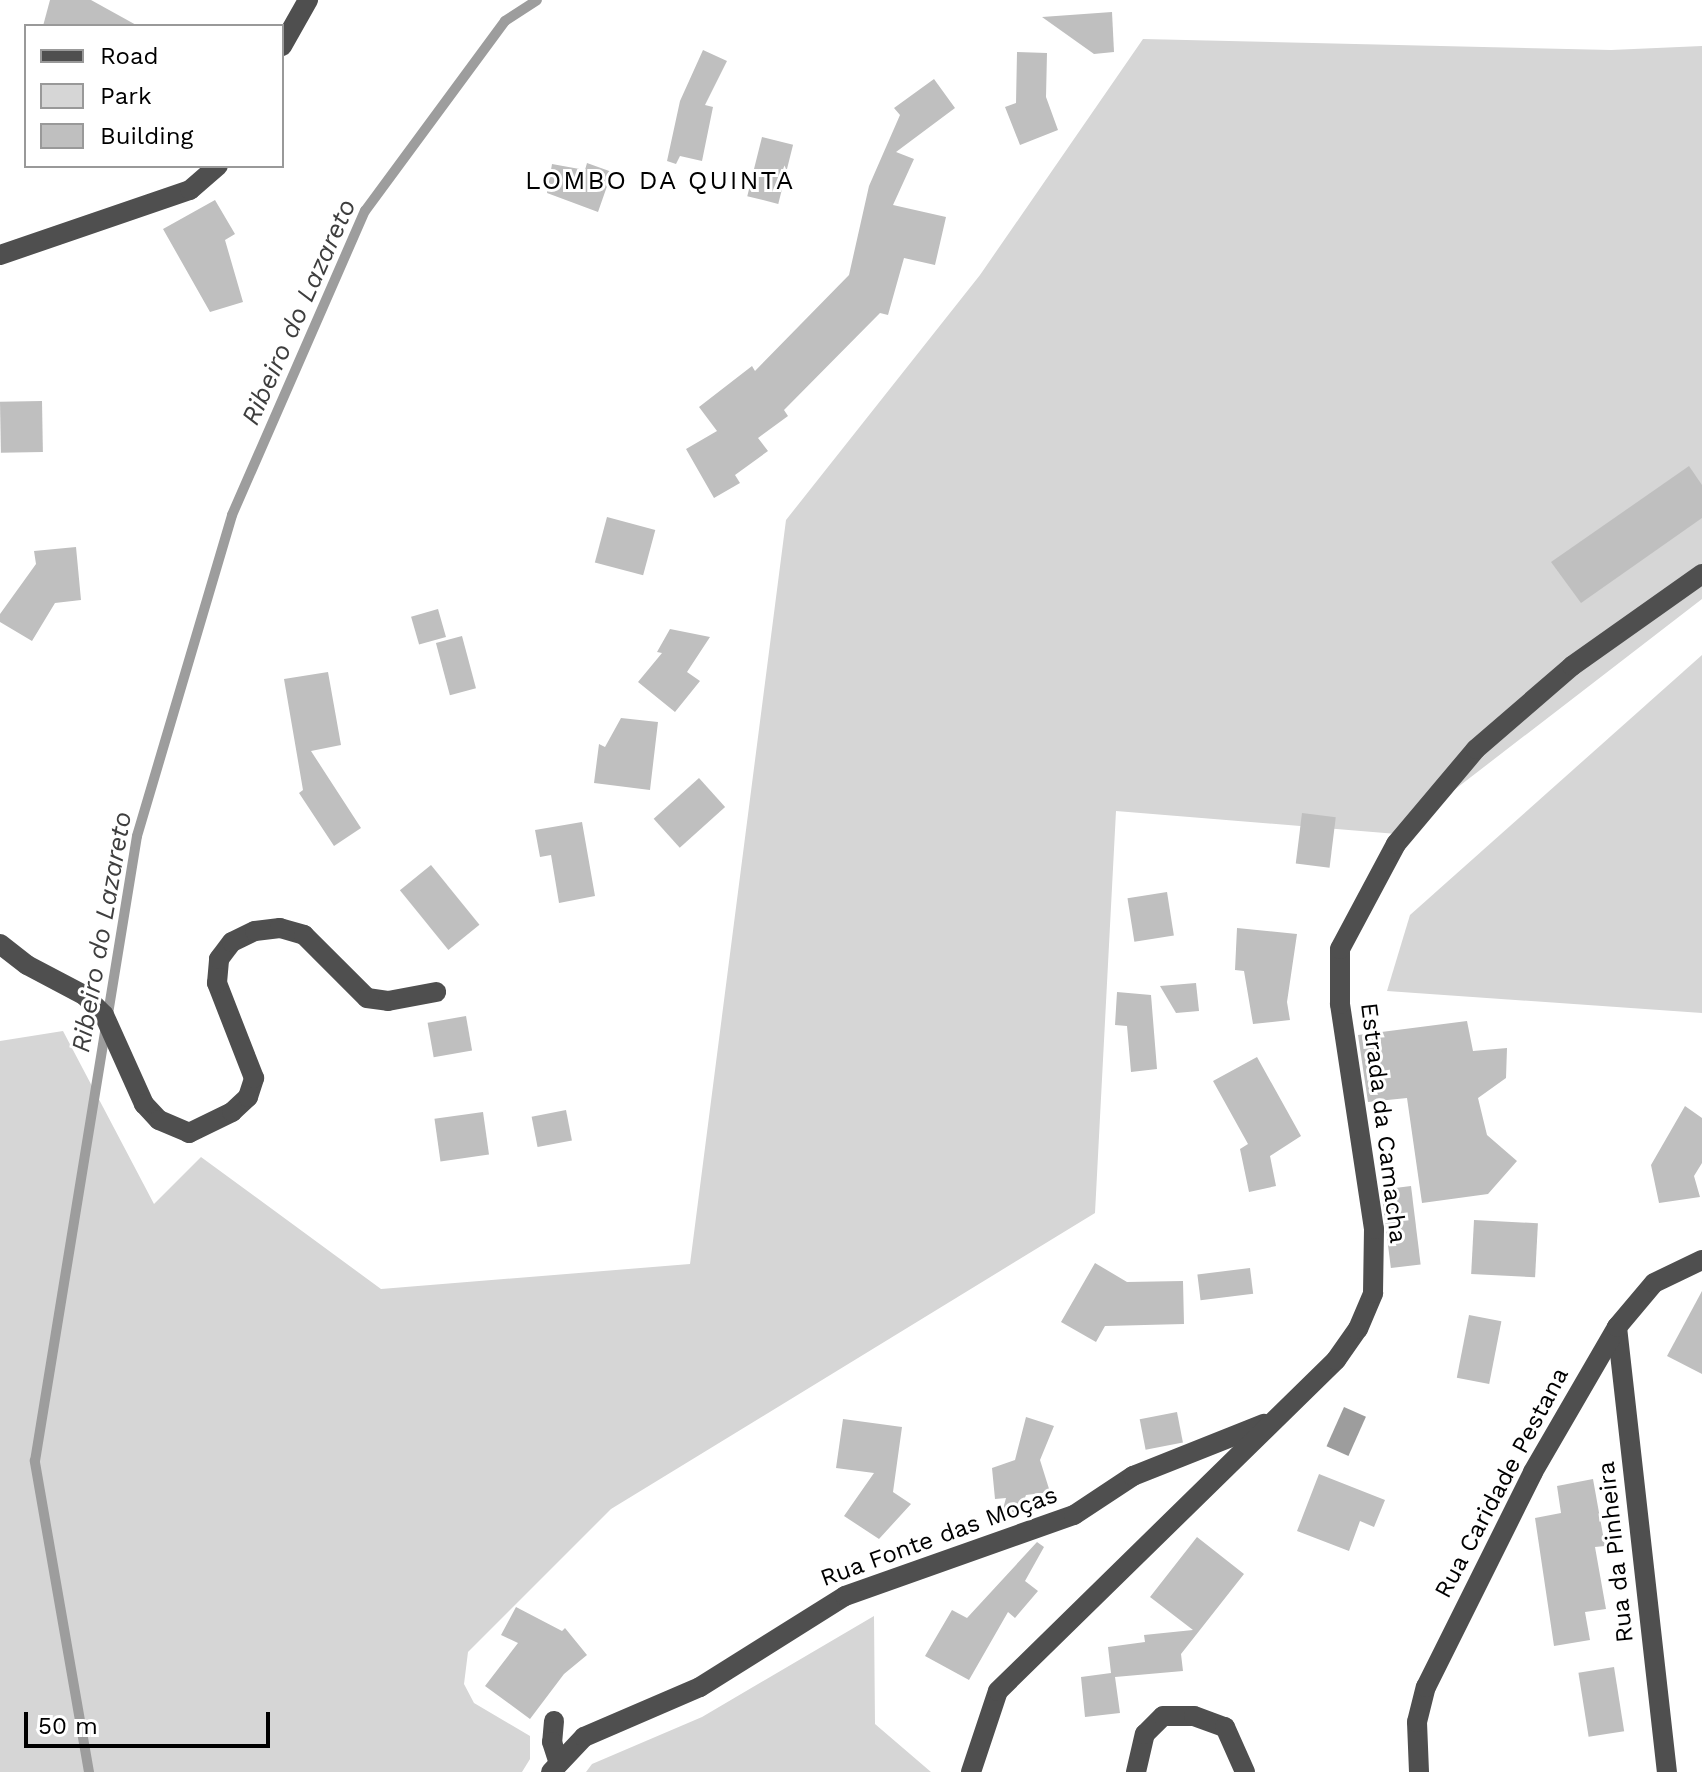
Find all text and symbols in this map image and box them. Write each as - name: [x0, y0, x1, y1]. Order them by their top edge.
- legend: [24, 24, 284, 168]
- text: Road: [100, 42, 159, 70]
- text: Park: [100, 82, 152, 110]
- text: Building: [100, 122, 193, 150]
- district label: LOMBO DA QUINTA: [524, 165, 796, 197]
- water label: Ribeiro do Lazareto: [235, 194, 363, 430]
- water label: Ribeiro do Lazareto: [65, 809, 139, 1055]
- street label: Estrada da Camacha: [1354, 1001, 1412, 1245]
- street label: Rua Caridade Pestana: [1429, 1363, 1575, 1603]
- street label: Rua da Pinheira: [1592, 1459, 1640, 1645]
- street label: Rua Fonte das Moças: [816, 1481, 1062, 1593]
- scale bar: [28, 1696, 274, 1746]
- text: 50 m: [38, 1712, 98, 1740]

